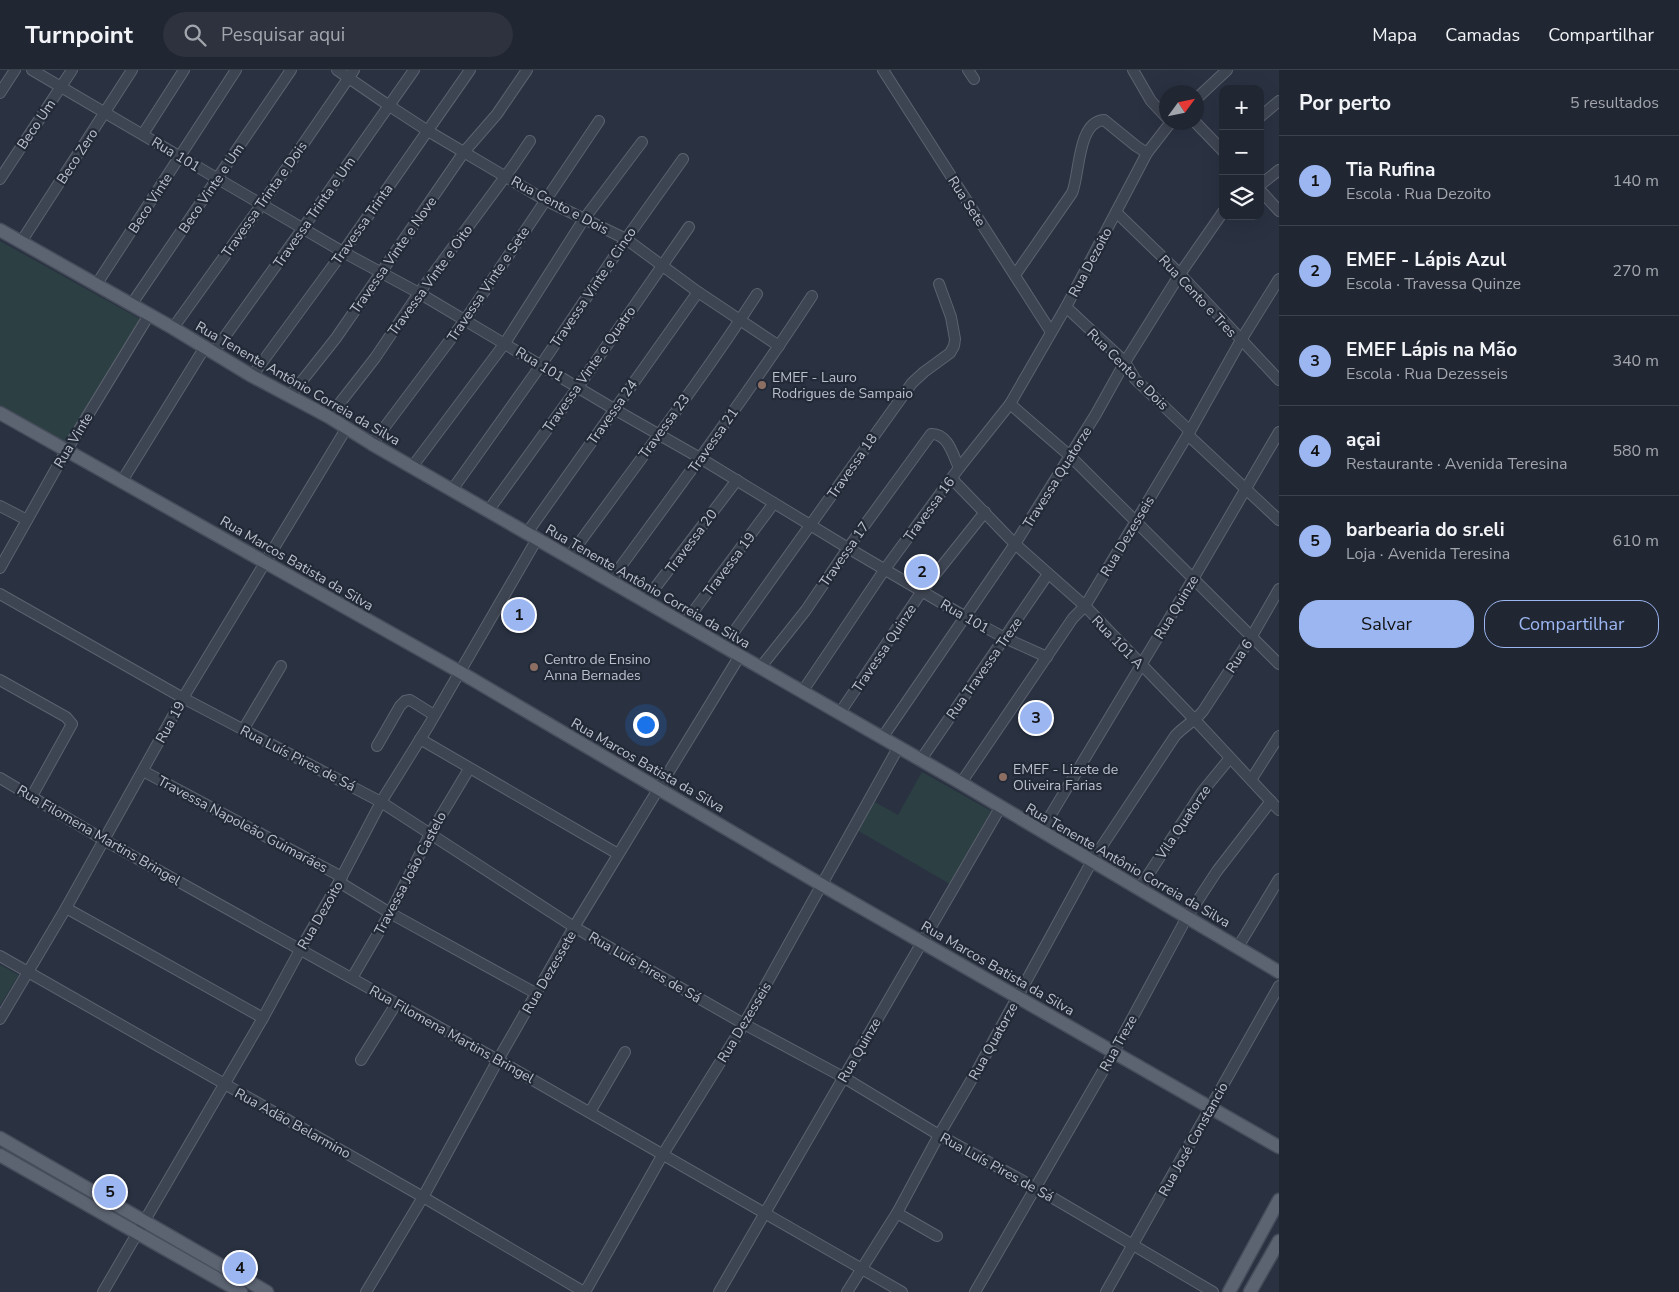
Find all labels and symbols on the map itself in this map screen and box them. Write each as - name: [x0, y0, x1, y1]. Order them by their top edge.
- north arrow: [1159, 85, 1204, 130]
- street label: Beco Um: [13, 95, 60, 153]
- street label: Beco Zero: [52, 125, 103, 188]
- street label: Rua 101: [148, 133, 204, 176]
- street label: Travessa Trinta e Dois: [217, 137, 312, 261]
- street label: Beco Vinte e Um: [174, 140, 249, 237]
- street label: Travessa Trinta e Um: [269, 153, 360, 272]
- street label: Beco Vinte: [124, 170, 177, 237]
- street label: Rua Cento e Dois: [508, 172, 612, 239]
- street label: Rua Sete: [943, 172, 990, 230]
- street label: Travessa Trinta: [327, 180, 397, 268]
- street label: Travessa Vinte e Nove: [346, 193, 441, 318]
- street label: Travessa Vinte e Oito: [384, 221, 477, 340]
- street label: Travessa Vinte e Sete: [443, 223, 534, 345]
- street label: Travessa Vinte e Cinco: [546, 223, 641, 351]
- street label: Rua Dezoito: [1064, 224, 1117, 300]
- street label: Rua Cento e Tres: [1154, 251, 1241, 342]
- street label: Travessa Vinte e Quatro: [539, 302, 640, 436]
- street label: Rua Tenente Antônio Correia da Silva: [192, 317, 404, 450]
- street label: Rua Cento e Dois: [1083, 324, 1173, 414]
- street label: Rua 101: [512, 343, 568, 386]
- place label: EMEF - Lauro Rodrigues de Sampaio: [772, 368, 913, 403]
- street label: Travessa 24: [583, 376, 642, 449]
- marker: EMEF - Lauro Rodrigues de Sampaio: [756, 379, 768, 391]
- street label: Travessa 23: [635, 390, 694, 462]
- street label: Travessa 21: [684, 404, 743, 477]
- street label: Rua Vinte: [49, 409, 97, 471]
- street label: Travessa Quatorze: [1019, 423, 1096, 532]
- street label: Travessa 18: [823, 430, 882, 503]
- street label: Travessa 16: [900, 473, 959, 545]
- street label: Rua Dezesseis: [1096, 492, 1159, 580]
- street label: Travessa 20: [661, 505, 722, 577]
- street label: Rua Marcos Batista da Silva: [217, 512, 377, 615]
- street label: Travessa 17: [815, 518, 874, 591]
- street label: Rua Tenente Antônio Correia da Silva: [542, 520, 754, 653]
- street label: Travessa 19: [699, 528, 760, 600]
- pin: 2: [906, 553, 938, 591]
- street label: Rua Quinze: [1150, 572, 1203, 643]
- street label: Rua 101: [937, 595, 993, 638]
- pin: 1: [503, 596, 535, 634]
- street label: Travessa Quinze: [848, 601, 921, 696]
- street label: Rua 101 A: [1087, 612, 1148, 673]
- street label: Rua Travessa Treze: [942, 614, 1027, 723]
- street label: Rua 6: [1221, 636, 1257, 677]
- place label: Centro de Ensino Anna Bernades: [544, 650, 651, 685]
- marker: Centro de Ensino Anna Bernades: [528, 661, 540, 673]
- street label: Rua 19: [151, 698, 190, 747]
- pin: 3: [1020, 699, 1052, 737]
- your location: [633, 712, 659, 738]
- street label: Rua Marcos Batista da Silva: [568, 714, 728, 817]
- street label: Rua Luís Pires de Sá: [237, 721, 359, 796]
- place label: EMEF - Lizete de Oliveira Farias: [1013, 760, 1118, 795]
- street label: Travessa Napoleão Guimarães: [154, 771, 331, 878]
- marker: EMEF - Lizete de Oliveira Farias: [997, 771, 1009, 783]
- street label: Rua Filomena Martins Bringel: [13, 781, 185, 891]
- street label: Vila Quatorze: [1151, 782, 1215, 864]
- street label: Rua Tenente Antônio Correia da Silva: [1022, 799, 1234, 932]
- street label: Travessa João Castelo: [370, 808, 451, 938]
- street label: Rua Dezoito: [293, 877, 348, 953]
- street label: Rua Marcos Batista da Silva: [918, 917, 1078, 1020]
- street label: Rua Dezessete: [518, 927, 581, 1017]
- street label: Rua Luís Pires de Sá: [585, 927, 705, 1007]
- street label: Rua Dezesseis: [713, 978, 776, 1066]
- street label: Rua Filomena Martins Bringel: [366, 981, 538, 1088]
- street label: Rua Quatorze: [964, 999, 1023, 1083]
- street label: Rua Treze: [1095, 1012, 1142, 1075]
- street label: Rua Quinze: [833, 1014, 886, 1086]
- street label: Rua José Constancio: [1154, 1079, 1233, 1200]
- street label: Rua Adão Belarmino: [231, 1084, 354, 1163]
- street label: Rua Luís Pires de Sá: [937, 1128, 1057, 1207]
- pin: 5: [94, 1173, 126, 1211]
- pin: 4: [224, 1249, 256, 1287]

